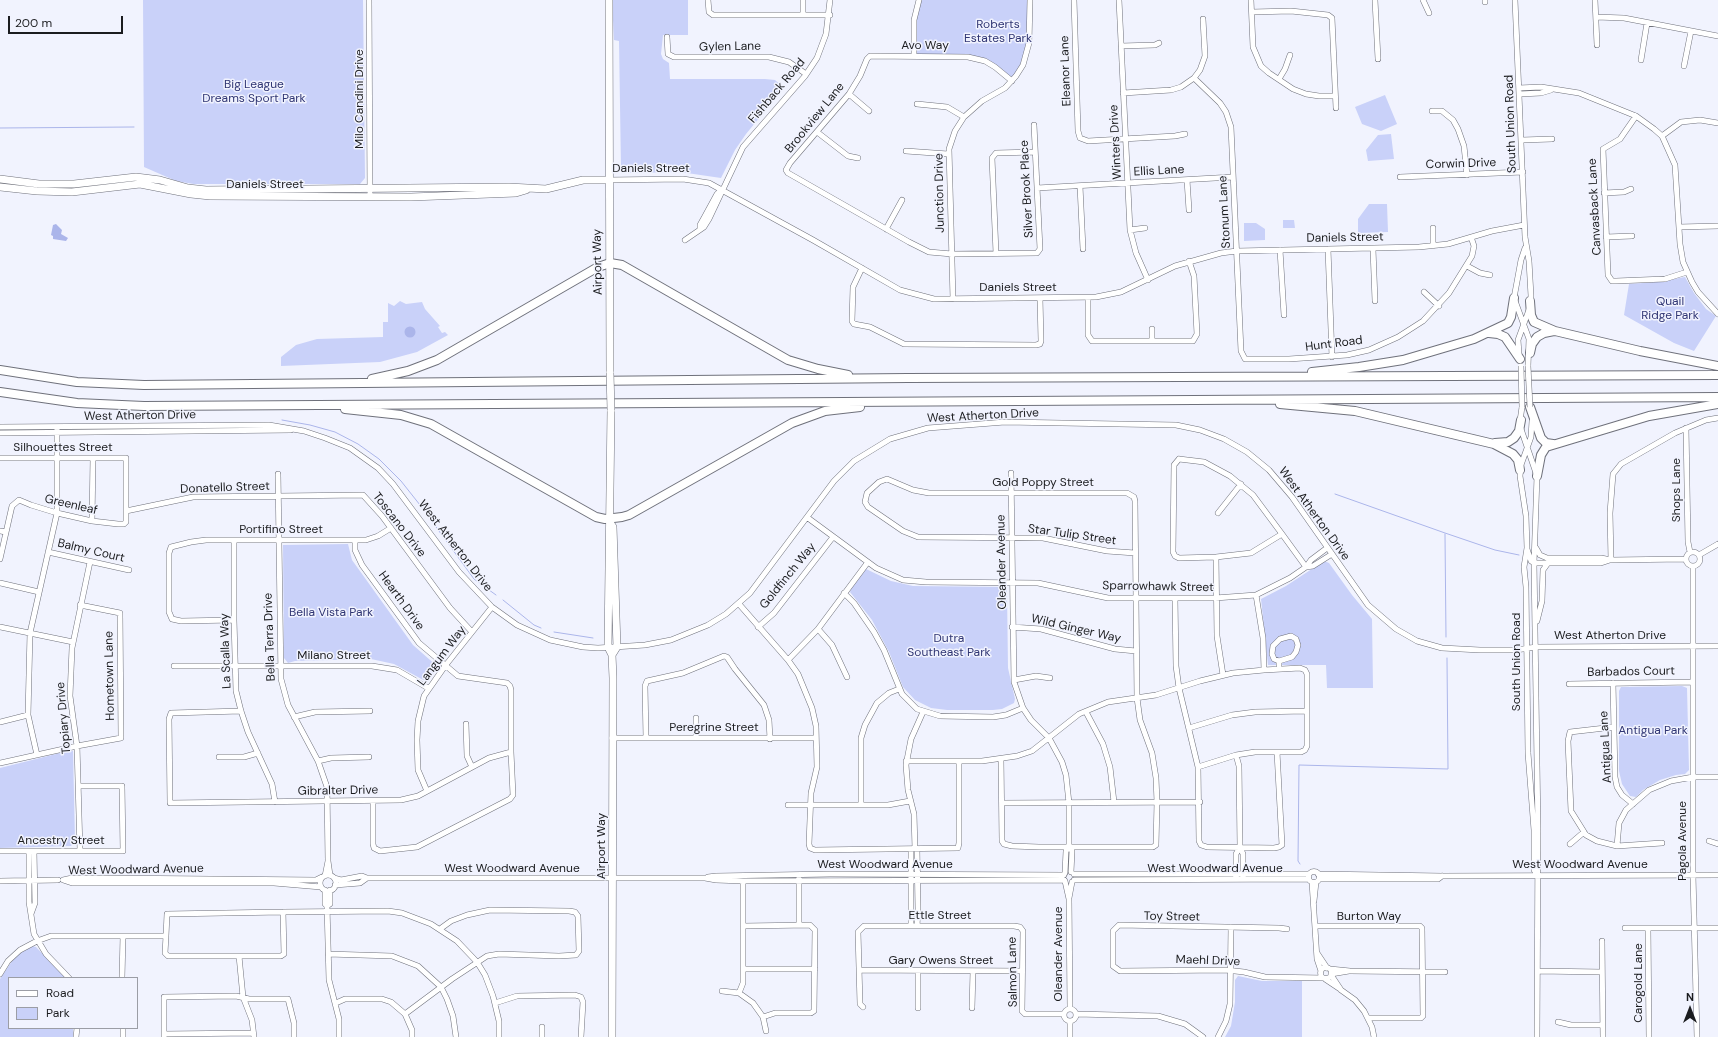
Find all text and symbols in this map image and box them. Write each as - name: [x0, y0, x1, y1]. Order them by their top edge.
- scale bar: [10, 8, 125, 34]
- text: 200 m: [15, 15, 52, 31]
- park label: Roberts Estates Park: [964, 18, 1032, 46]
- street label: Eleanor Lane: [1058, 35, 1074, 107]
- street label: Gylen Lane: [699, 39, 761, 55]
- street label: Avo Way: [901, 39, 949, 53]
- street label: Milo Candini Drive: [353, 49, 367, 149]
- street label: Fishback Road: [746, 56, 808, 126]
- street label: South Union Road: [1502, 75, 1520, 173]
- park label: Big League Dreams Sport Park: [202, 78, 306, 106]
- street label: Brookview Lane: [782, 80, 848, 156]
- street label: Winters Drive: [1107, 104, 1125, 180]
- street label: Silver Brook Place: [1017, 140, 1037, 238]
- street label: Junction Drive: [932, 153, 948, 233]
- street label: Corwin Drive: [1425, 156, 1497, 172]
- street label: Canvasback Lane: [1585, 158, 1605, 256]
- street label: Daniels Street: [612, 162, 690, 176]
- street label: Ellis Lane: [1133, 162, 1185, 180]
- street label: Stonum Lane: [1216, 175, 1234, 249]
- street label: Daniels Street: [226, 178, 304, 192]
- street label: Airport Way: [590, 229, 606, 295]
- street label: Daniels Street: [1306, 230, 1384, 246]
- street label: Daniels Street: [979, 281, 1057, 295]
- park label: Quail Ridge Park: [1641, 295, 1699, 323]
- street label: Hunt Road: [1304, 333, 1364, 355]
- street label: West Atherton Drive: [927, 406, 1039, 426]
- street label: West Atherton Drive: [84, 408, 196, 424]
- street label: Silhouettes Street: [13, 441, 113, 455]
- street label: Shops Lane: [1670, 458, 1684, 522]
- street label: West Atherton Drive: [1275, 464, 1353, 564]
- street label: Gold Poppy Street: [992, 476, 1094, 490]
- street label: Donatello Street: [180, 479, 270, 497]
- street label: Toscano Drive: [369, 490, 429, 560]
- street label: Greenleaf: [43, 492, 99, 518]
- street label: West Atherton Drive: [415, 497, 495, 595]
- street label: Oleander Avenue: [994, 514, 1010, 610]
- street label: Star Tulip Street: [1027, 522, 1117, 548]
- street label: Portifino Street: [239, 523, 323, 537]
- street label: Balmy Court: [56, 536, 126, 566]
- street label: Goldfinch Way: [757, 540, 819, 612]
- street label: Hearth Drive: [375, 569, 427, 633]
- street label: Sparrowhawk Street: [1102, 579, 1214, 595]
- street label: Bella Terra Drive: [261, 592, 279, 682]
- park label: Bella Vista Park: [289, 606, 373, 620]
- street label: Wild Ginger Way: [1030, 612, 1122, 646]
- street label: La Scalla Way: [217, 613, 235, 689]
- street label: South Union Road: [1510, 613, 1524, 711]
- street label: Langum Way: [415, 623, 469, 689]
- street label: West Atherton Drive: [1554, 629, 1666, 643]
- street label: Hometown Lane: [102, 631, 118, 721]
- park label: Dutra Southeast Park: [907, 632, 991, 660]
- street label: Milano Street: [297, 649, 371, 663]
- street label: Barbados Court: [1587, 664, 1675, 680]
- street label: Topiary Drive: [54, 681, 74, 755]
- street label: Antigua Lane: [1597, 711, 1615, 783]
- street label: Peregrine Street: [669, 721, 759, 735]
- park label: Antigua Park: [1618, 724, 1688, 738]
- street label: Gibralter Drive: [298, 783, 378, 799]
- street label: Pagola Avenue: [1676, 801, 1690, 881]
- street label: Airport Way: [595, 813, 609, 879]
- street label: Ancestry Street: [17, 834, 105, 848]
- street label: West Woodward Avenue: [817, 858, 953, 872]
- street label: West Woodward Avenue: [1512, 858, 1648, 872]
- street label: West Woodward Avenue: [68, 862, 204, 878]
- street label: West Woodward Avenue: [444, 862, 580, 876]
- street label: West Woodward Avenue: [1147, 862, 1283, 876]
- street label: Oleander Avenue: [1052, 907, 1066, 1001]
- street label: Ettle Street: [909, 909, 971, 923]
- street label: Toy Street: [1144, 909, 1200, 925]
- street label: Burton Way: [1337, 910, 1401, 924]
- street label: Salmon Lane: [1005, 937, 1021, 1007]
- street label: Carogold Lane: [1632, 943, 1646, 1023]
- street label: Maehl Drive: [1175, 953, 1241, 969]
- street label: Gary Owens Street: [888, 954, 994, 968]
- legend: [8, 977, 138, 1029]
- text: Road: [46, 985, 74, 1001]
- north arrow: [1670, 989, 1710, 1029]
- text: N: [1686, 990, 1694, 1004]
- text: Park: [46, 1005, 70, 1021]

